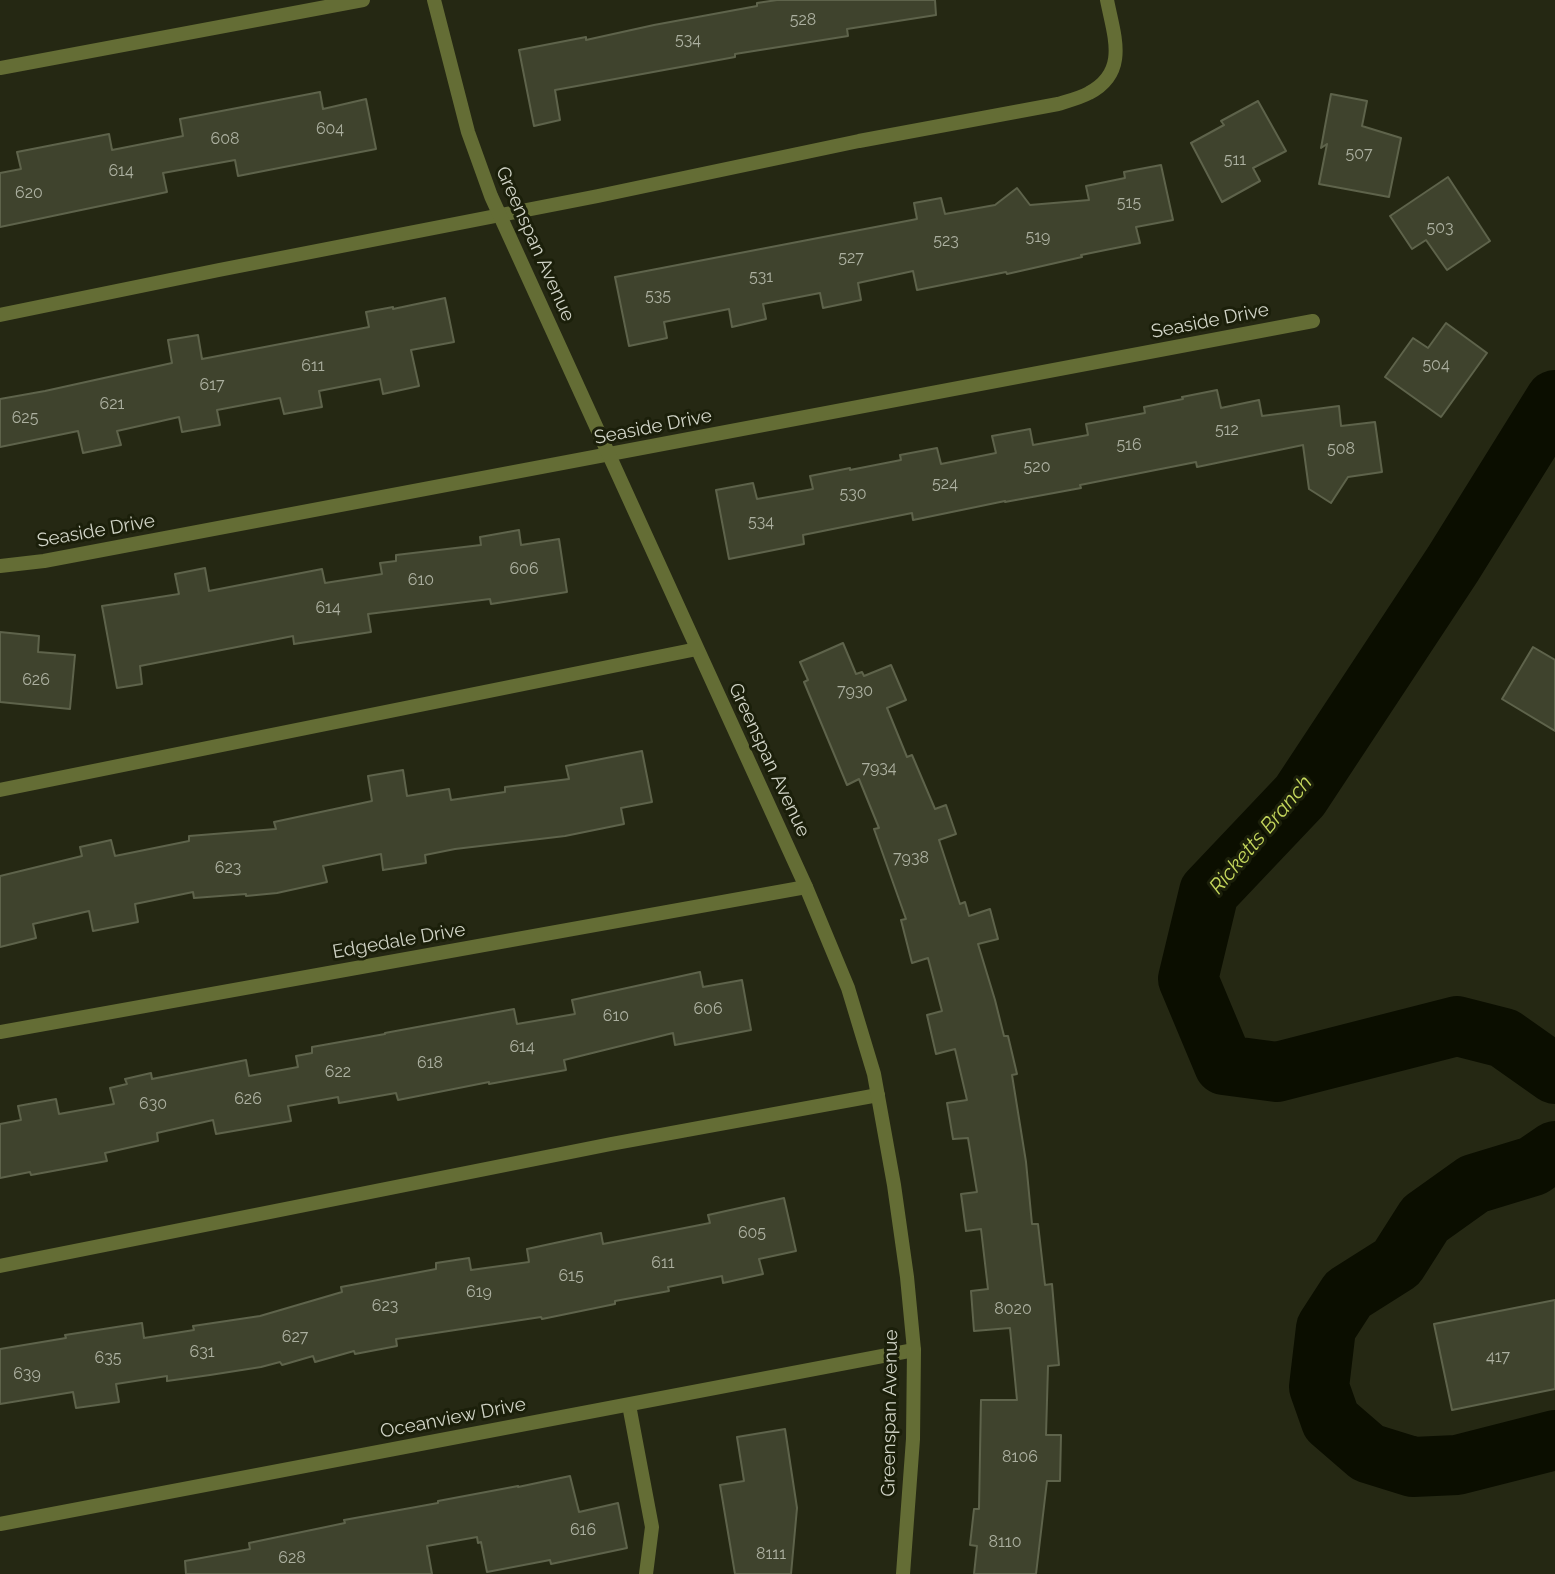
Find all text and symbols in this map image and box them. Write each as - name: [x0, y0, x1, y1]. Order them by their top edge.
- house number: 528: [790, 10, 816, 30]
- house number: 534: [675, 30, 701, 50]
- house number: 604: [316, 119, 344, 139]
- house number: 608: [211, 129, 239, 149]
- house number: 507: [1346, 144, 1372, 164]
- house number: 511: [1224, 150, 1246, 170]
- house number: 614: [108, 161, 134, 181]
- street label: Greenspan Avenue: [491, 163, 579, 325]
- house number: 620: [15, 183, 43, 203]
- house number: 515: [1117, 193, 1141, 213]
- house number: 503: [1426, 218, 1454, 238]
- house number: 519: [1026, 227, 1050, 247]
- house number: 523: [933, 231, 959, 251]
- house number: 527: [838, 248, 864, 268]
- house number: 531: [749, 267, 773, 287]
- house number: 535: [645, 286, 671, 306]
- street label: Seaside Drive: [1149, 298, 1271, 344]
- house number: 504: [1422, 355, 1450, 375]
- house number: 611: [301, 356, 325, 376]
- house number: 617: [200, 375, 224, 395]
- house number: 621: [100, 394, 124, 414]
- street label: Seaside Drive: [592, 404, 714, 450]
- house number: 625: [12, 408, 38, 428]
- house number: 512: [1215, 420, 1239, 440]
- house number: 516: [1116, 435, 1142, 455]
- house number: 508: [1327, 439, 1355, 459]
- house number: 520: [1024, 457, 1050, 477]
- house number: 524: [932, 474, 958, 494]
- house number: 530: [839, 484, 867, 504]
- street label: Seaside Drive: [35, 509, 157, 553]
- house number: 534: [748, 512, 774, 532]
- house number: 606: [509, 559, 539, 579]
- house number: 610: [408, 570, 434, 590]
- house number: 614: [315, 598, 341, 618]
- house number: 626: [22, 670, 50, 690]
- street label: Greenspan Avenue: [723, 679, 815, 841]
- house number: 7930: [837, 681, 873, 701]
- house number: 7934: [861, 758, 897, 778]
- water label: Ricketts Branch: [1204, 771, 1318, 899]
- house number: 7938: [893, 848, 929, 868]
- house number: 623: [215, 858, 241, 878]
- street label: Edgedale Drive: [331, 918, 467, 964]
- house number: 606: [693, 999, 723, 1019]
- house number: 610: [603, 1006, 629, 1026]
- house number: 614: [509, 1037, 535, 1057]
- house number: 618: [417, 1053, 443, 1073]
- house number: 622: [325, 1062, 351, 1082]
- house number: 626: [234, 1089, 262, 1109]
- house number: 630: [139, 1094, 167, 1114]
- house number: 605: [738, 1223, 766, 1243]
- house number: 611: [651, 1253, 675, 1273]
- house number: 615: [558, 1266, 584, 1286]
- house number: 619: [466, 1282, 492, 1302]
- house number: 623: [372, 1296, 398, 1316]
- house number: 8020: [994, 1299, 1032, 1319]
- house number: 627: [282, 1327, 308, 1347]
- street label: Greenspan Avenue: [877, 1329, 903, 1497]
- house number: 631: [189, 1342, 215, 1362]
- house number: 417: [1486, 1347, 1510, 1367]
- house number: 635: [95, 1348, 121, 1368]
- house number: 639: [13, 1364, 41, 1384]
- street label: Oceanview Drive: [378, 1393, 528, 1443]
- house number: 8106: [1002, 1447, 1038, 1467]
- house number: 616: [570, 1520, 596, 1540]
- house number: 8110: [989, 1532, 1021, 1552]
- house number: 8111: [756, 1544, 786, 1564]
- house number: 628: [278, 1548, 306, 1568]

